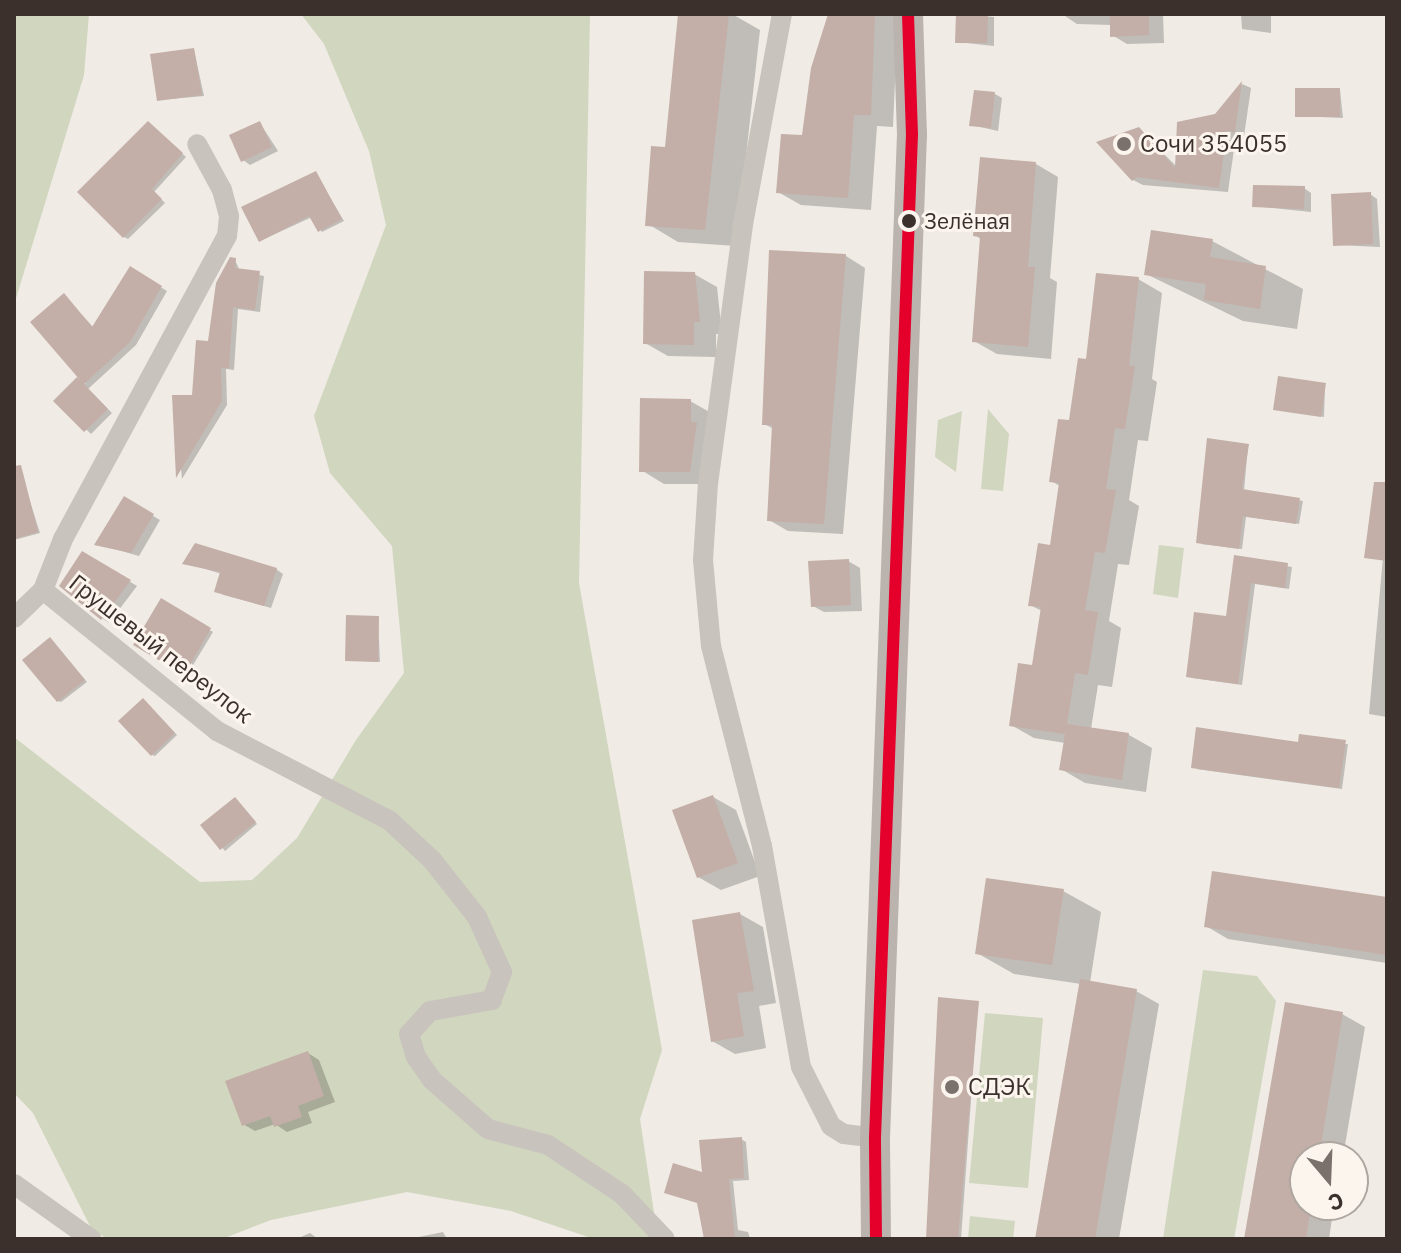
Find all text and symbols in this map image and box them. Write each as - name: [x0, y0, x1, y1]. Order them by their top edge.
- place label: Сочи 354055: [1140, 130, 1287, 158]
- marker: Сочи 354055: [1115, 135, 1133, 153]
- place label: Зелёная: [924, 208, 1010, 234]
- marker: Зелёная: [901, 213, 917, 229]
- street label: Грушевый переулок: [64, 568, 258, 730]
- place label: СДЭК: [968, 1073, 1031, 1101]
- marker: СДЭК: [943, 1078, 961, 1096]
- north arrow: [1289, 1141, 1369, 1221]
- text: С: [1325, 1186, 1348, 1218]

